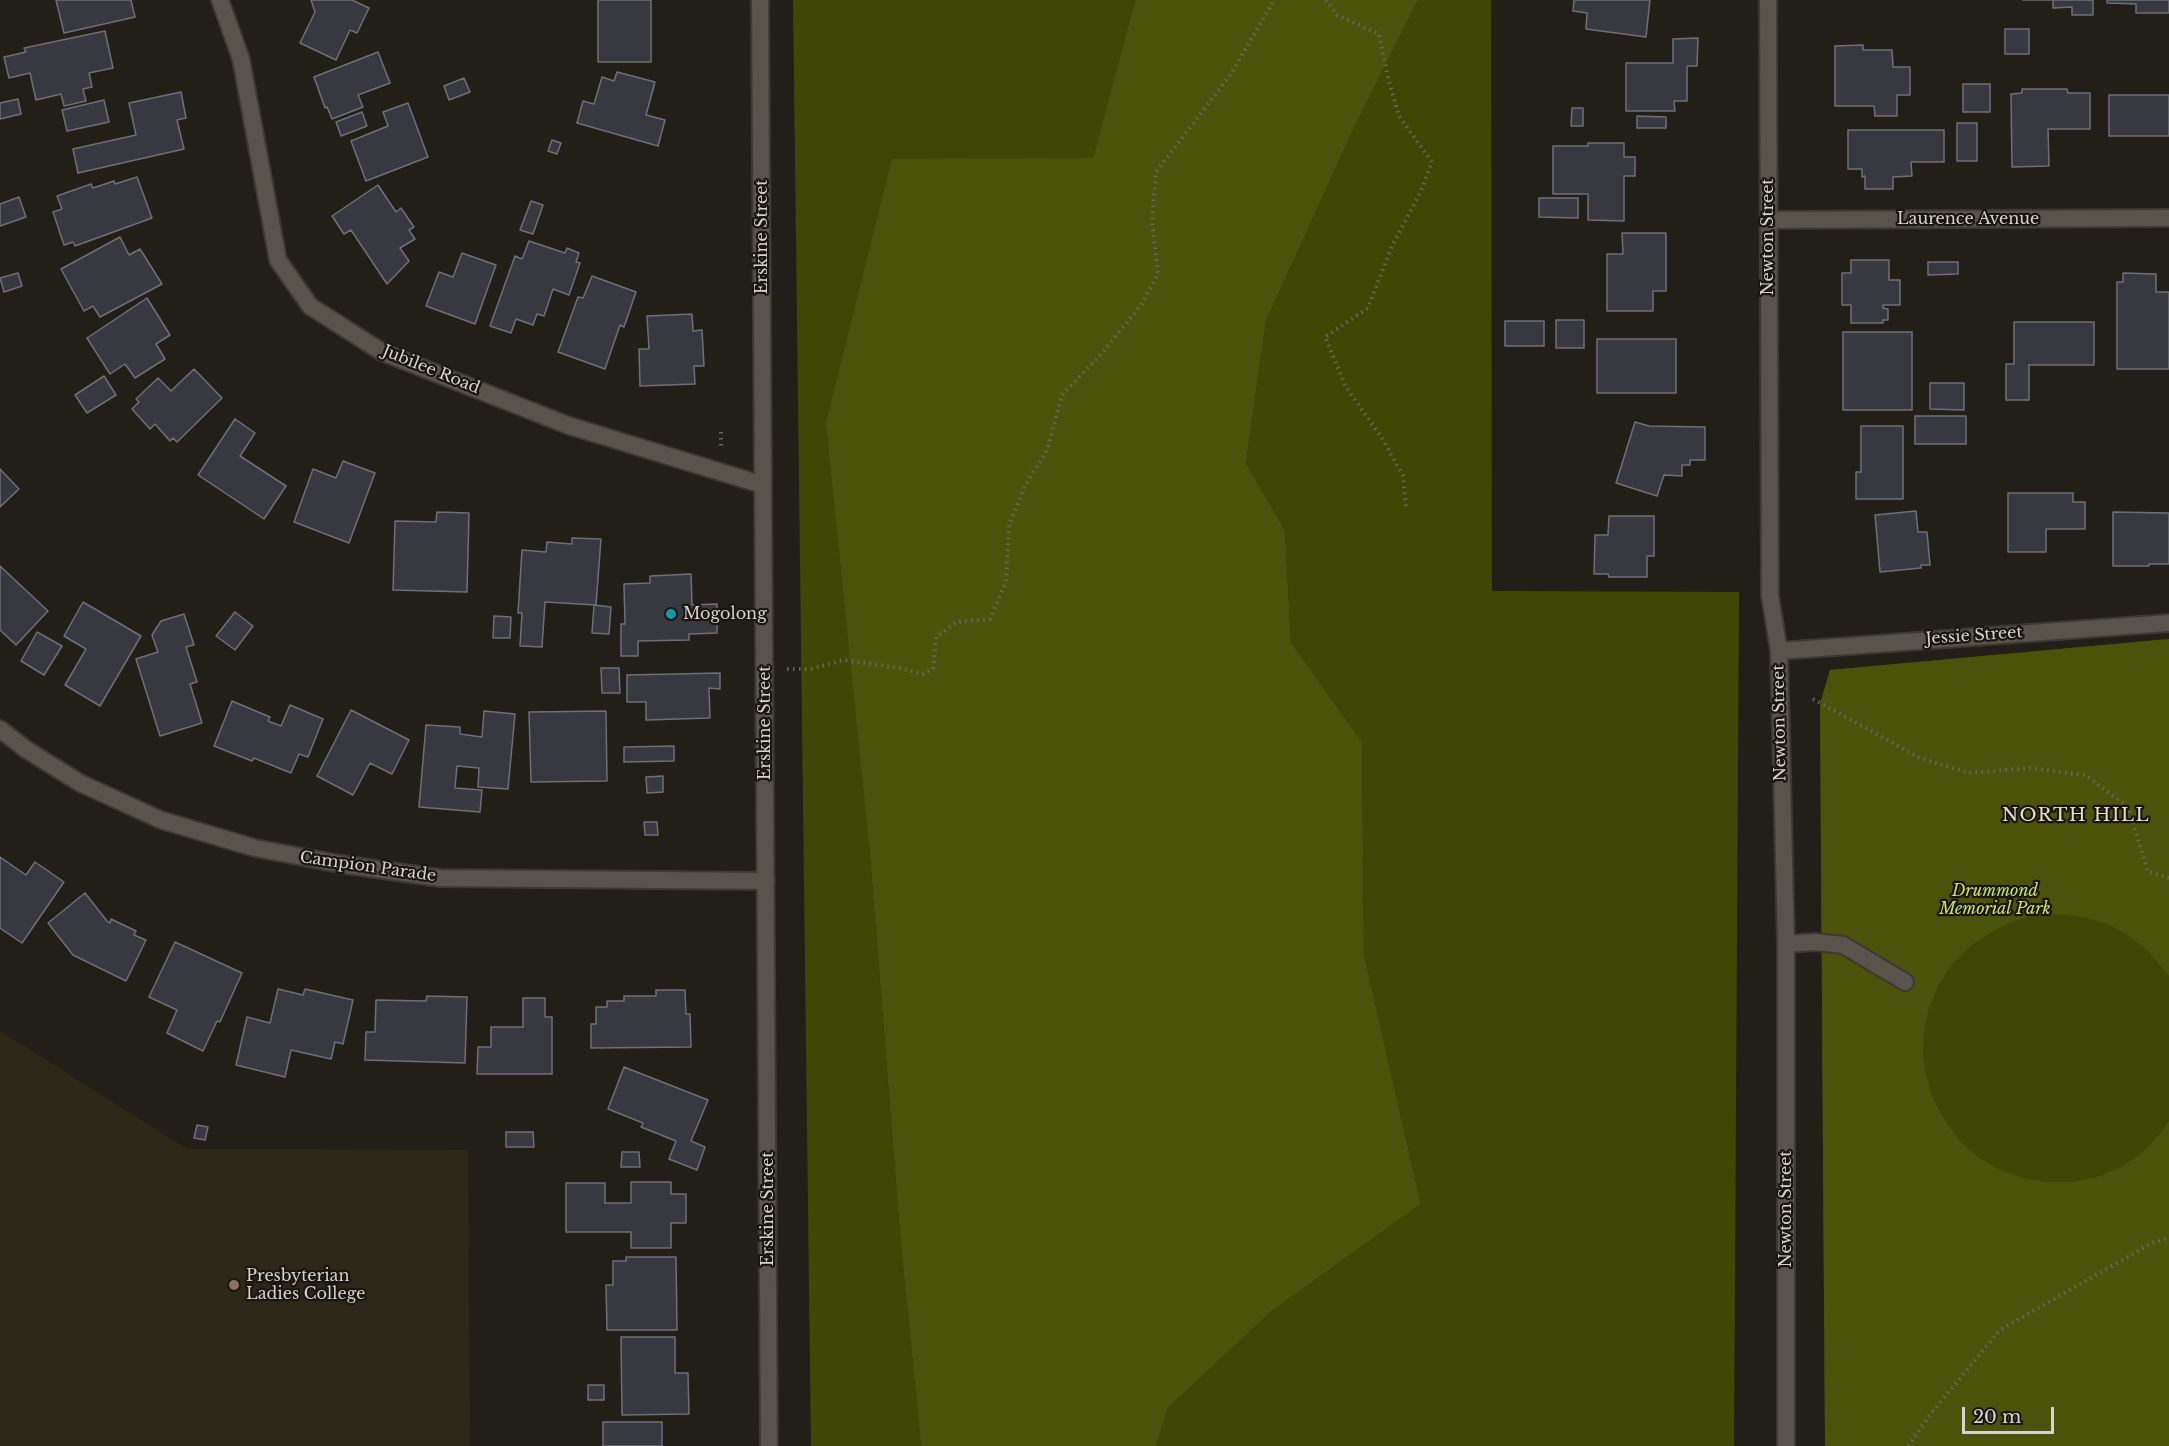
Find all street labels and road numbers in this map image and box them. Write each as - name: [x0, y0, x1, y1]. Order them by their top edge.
- street label: Newton Street: [1758, 179, 1778, 295]
- street label: Erskine Street: [752, 180, 772, 294]
- street label: Laurence Avenue: [1897, 209, 2039, 229]
- street label: Jubilee Road: [380, 342, 482, 398]
- street label: Jessie Street: [1925, 623, 2023, 649]
- street label: Newton Street: [1769, 664, 1791, 782]
- street label: Erskine Street: [755, 666, 775, 780]
- street label: Campion Parade: [299, 848, 437, 886]
- street label: Newton Street: [1776, 1151, 1796, 1267]
- street label: Erskine Street: [758, 1152, 778, 1266]

